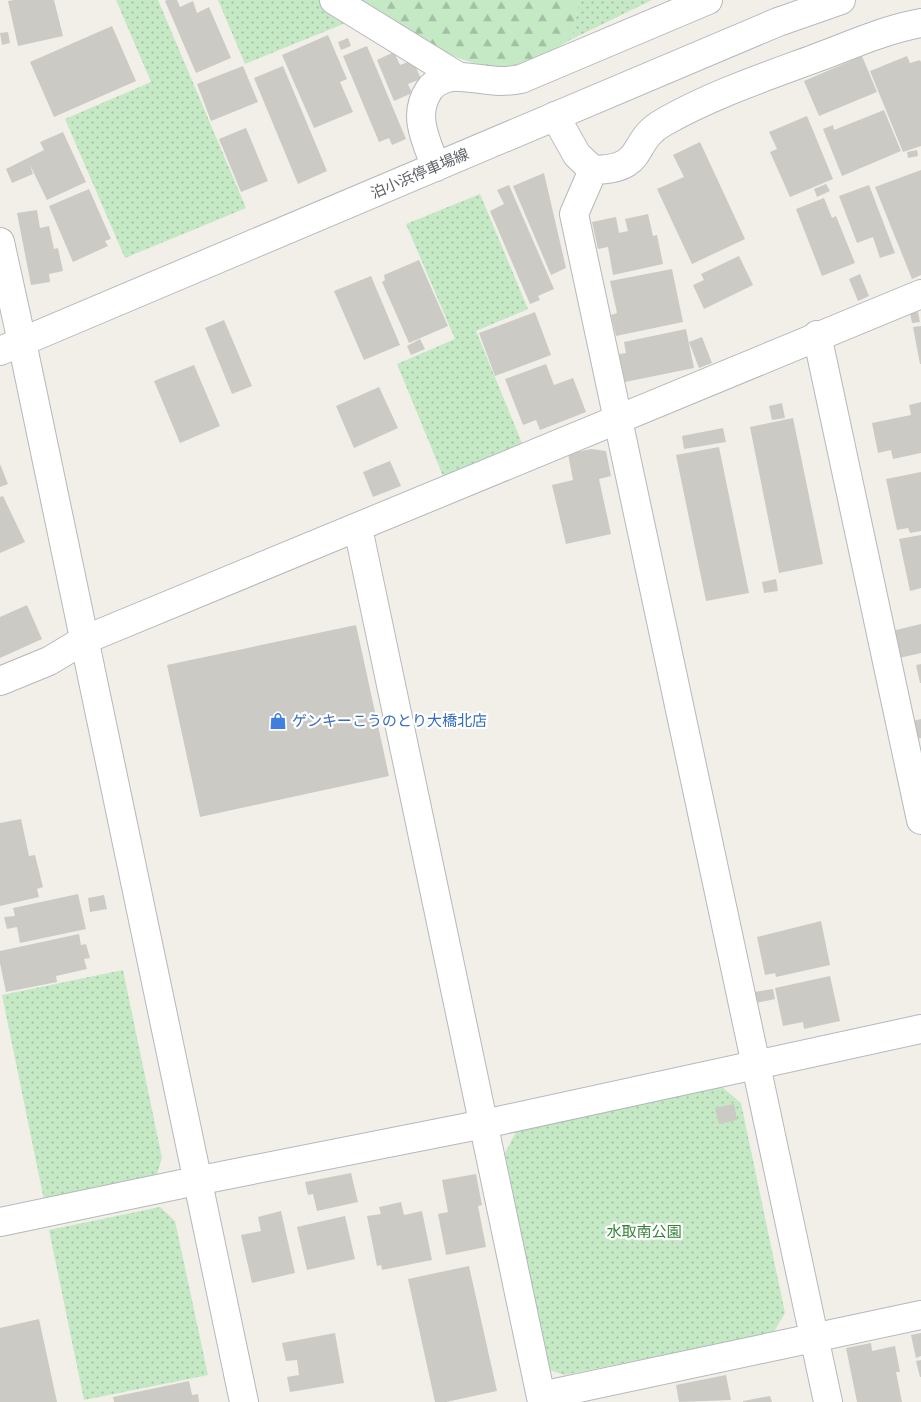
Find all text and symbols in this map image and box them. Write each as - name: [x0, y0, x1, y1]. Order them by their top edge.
- street label: 泊小浜停車場線: [368, 144, 472, 204]
- shop icon: ゲンキーこうのとり大橋北店: [268, 711, 288, 731]
- place label: ゲンキーこうのとり大橋北店: [292, 711, 487, 732]
- park label: 水取南公園: [606, 1222, 682, 1243]

